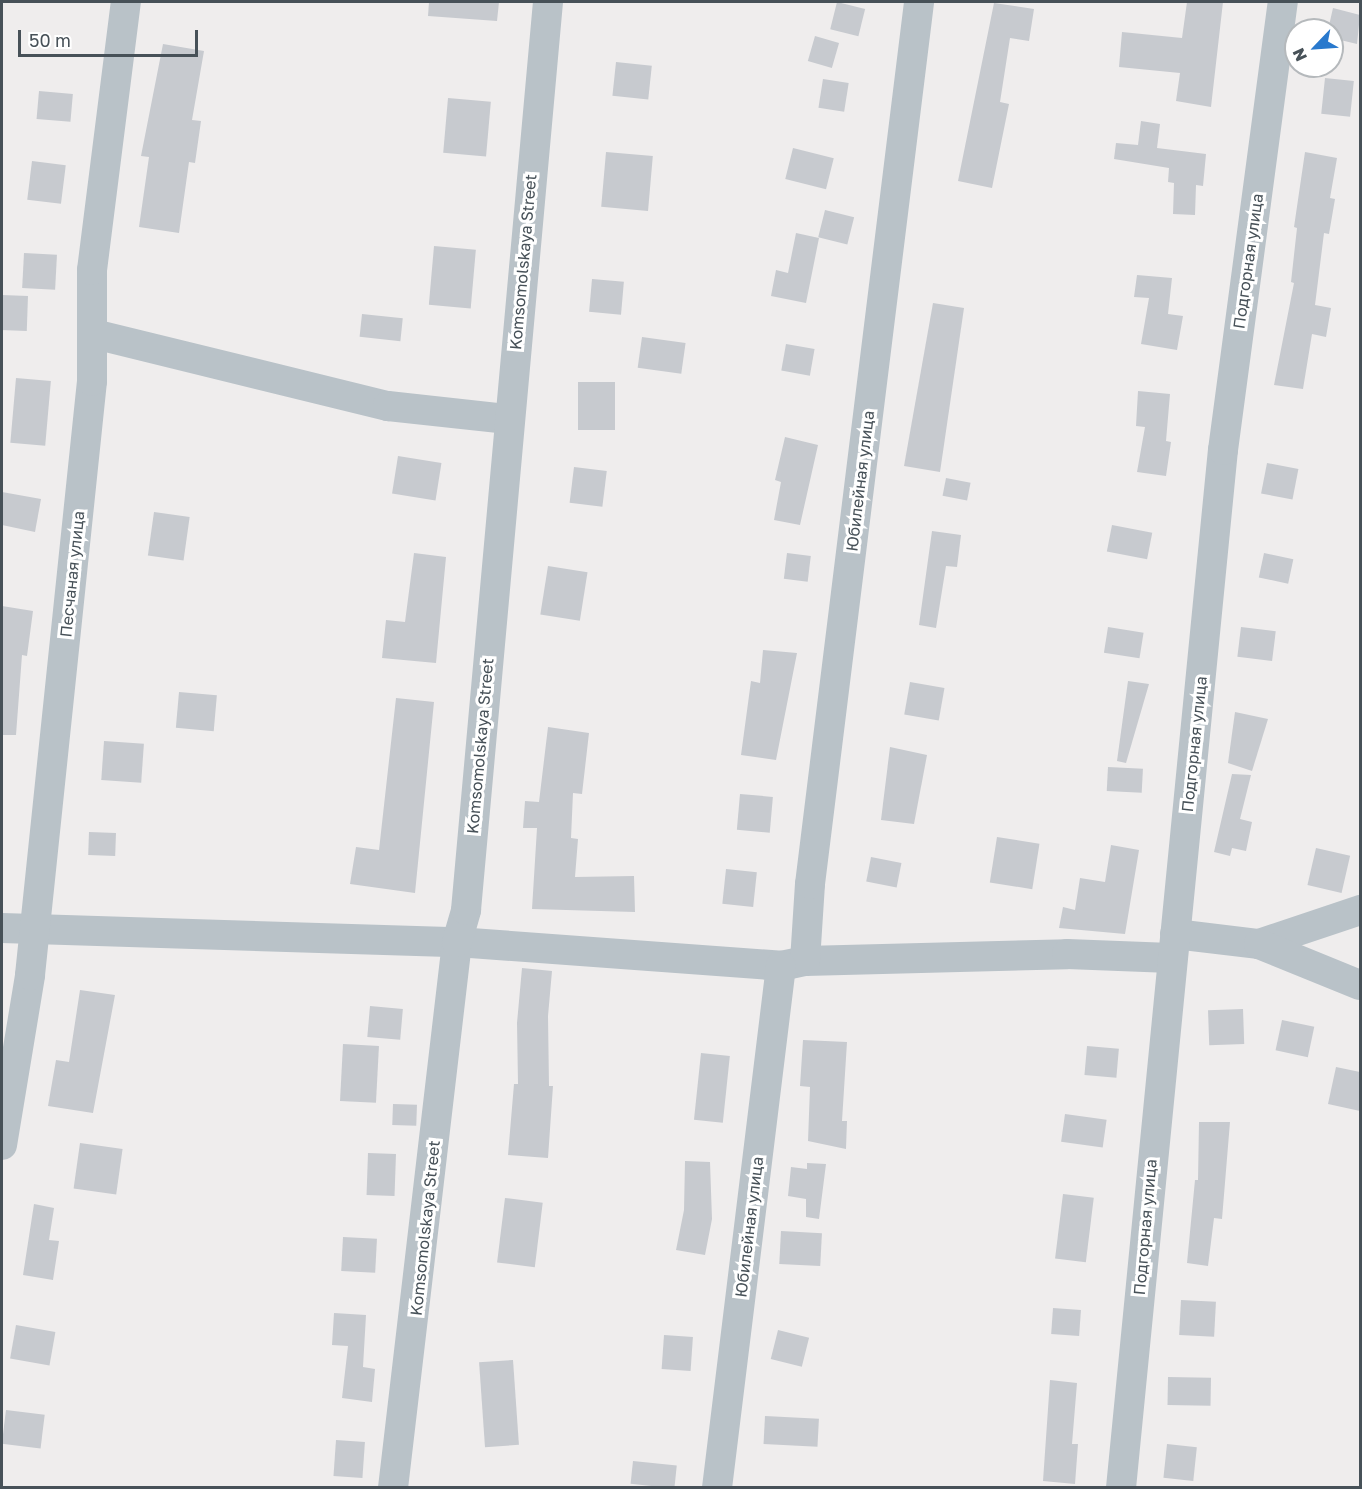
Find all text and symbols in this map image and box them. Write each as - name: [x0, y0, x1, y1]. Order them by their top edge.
- scale bar: [21, 18, 201, 56]
- north arrow: [1284, 18, 1344, 78]
- text: 50 m: [29, 29, 71, 51]
- text: N: [1288, 45, 1311, 65]
- street label: Komsomolskaya Street: [506, 173, 540, 351]
- street label: Подгорная улица: [1229, 192, 1267, 330]
- street label: Юбилейная улица: [842, 410, 878, 552]
- street label: Песчаная улица: [56, 510, 88, 638]
- street label: Komsomolskaya Street: [463, 657, 497, 835]
- street label: Подгорная улица: [1177, 675, 1211, 813]
- street label: Komsomolskaya Street: [406, 1139, 444, 1317]
- street label: Юбилейная улица: [731, 1156, 767, 1298]
- street label: Подгорная улица: [1129, 1158, 1161, 1296]

